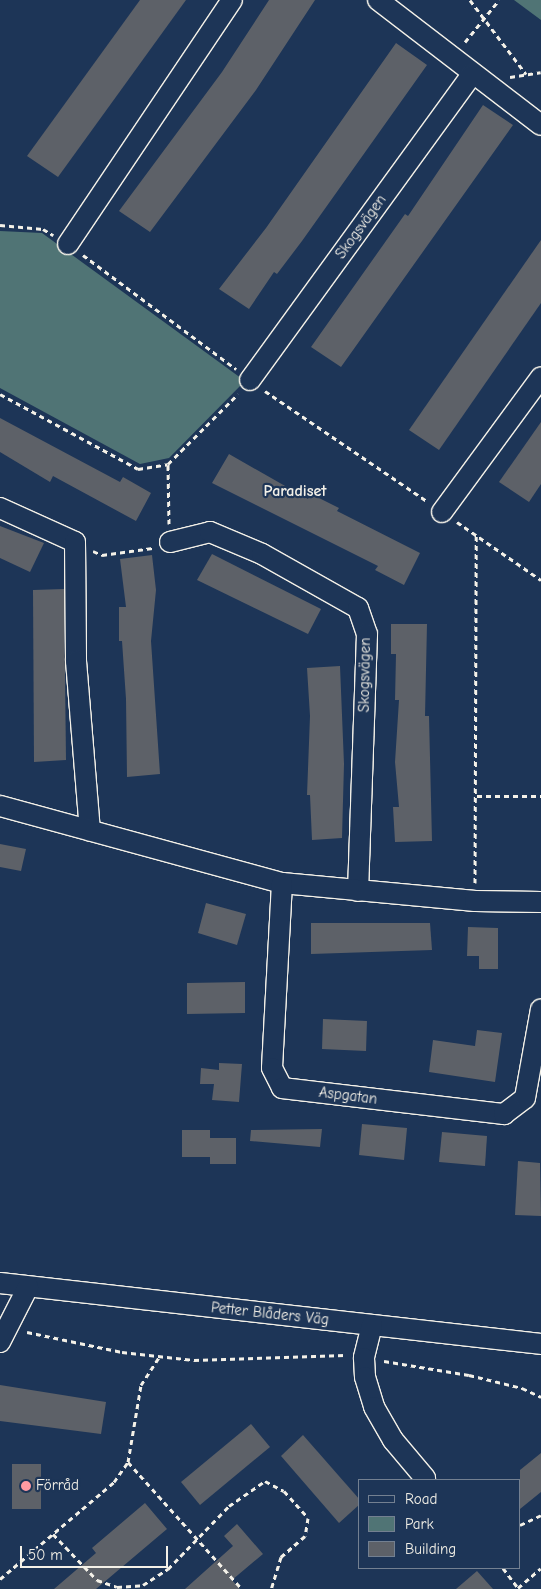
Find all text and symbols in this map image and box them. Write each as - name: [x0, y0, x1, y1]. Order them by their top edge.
- street label: Skogsvägen: [332, 191, 390, 263]
- district label: Paradiset: [263, 481, 327, 501]
- street label: Skogsvägen: [355, 637, 375, 713]
- street label: Aspgatan: [318, 1084, 378, 1108]
- street label: Petter Blåders Väg: [210, 1299, 330, 1329]
- place label: Förråd: [36, 1477, 79, 1495]
- legend: [358, 1479, 521, 1569]
- marker: Förråd: [20, 1480, 32, 1492]
- text: Road: [405, 1490, 437, 1508]
- text: Park: [405, 1515, 434, 1533]
- scale bar: [22, 1536, 170, 1568]
- text: Building: [405, 1540, 456, 1558]
- text: 50 m: [28, 1546, 63, 1564]

